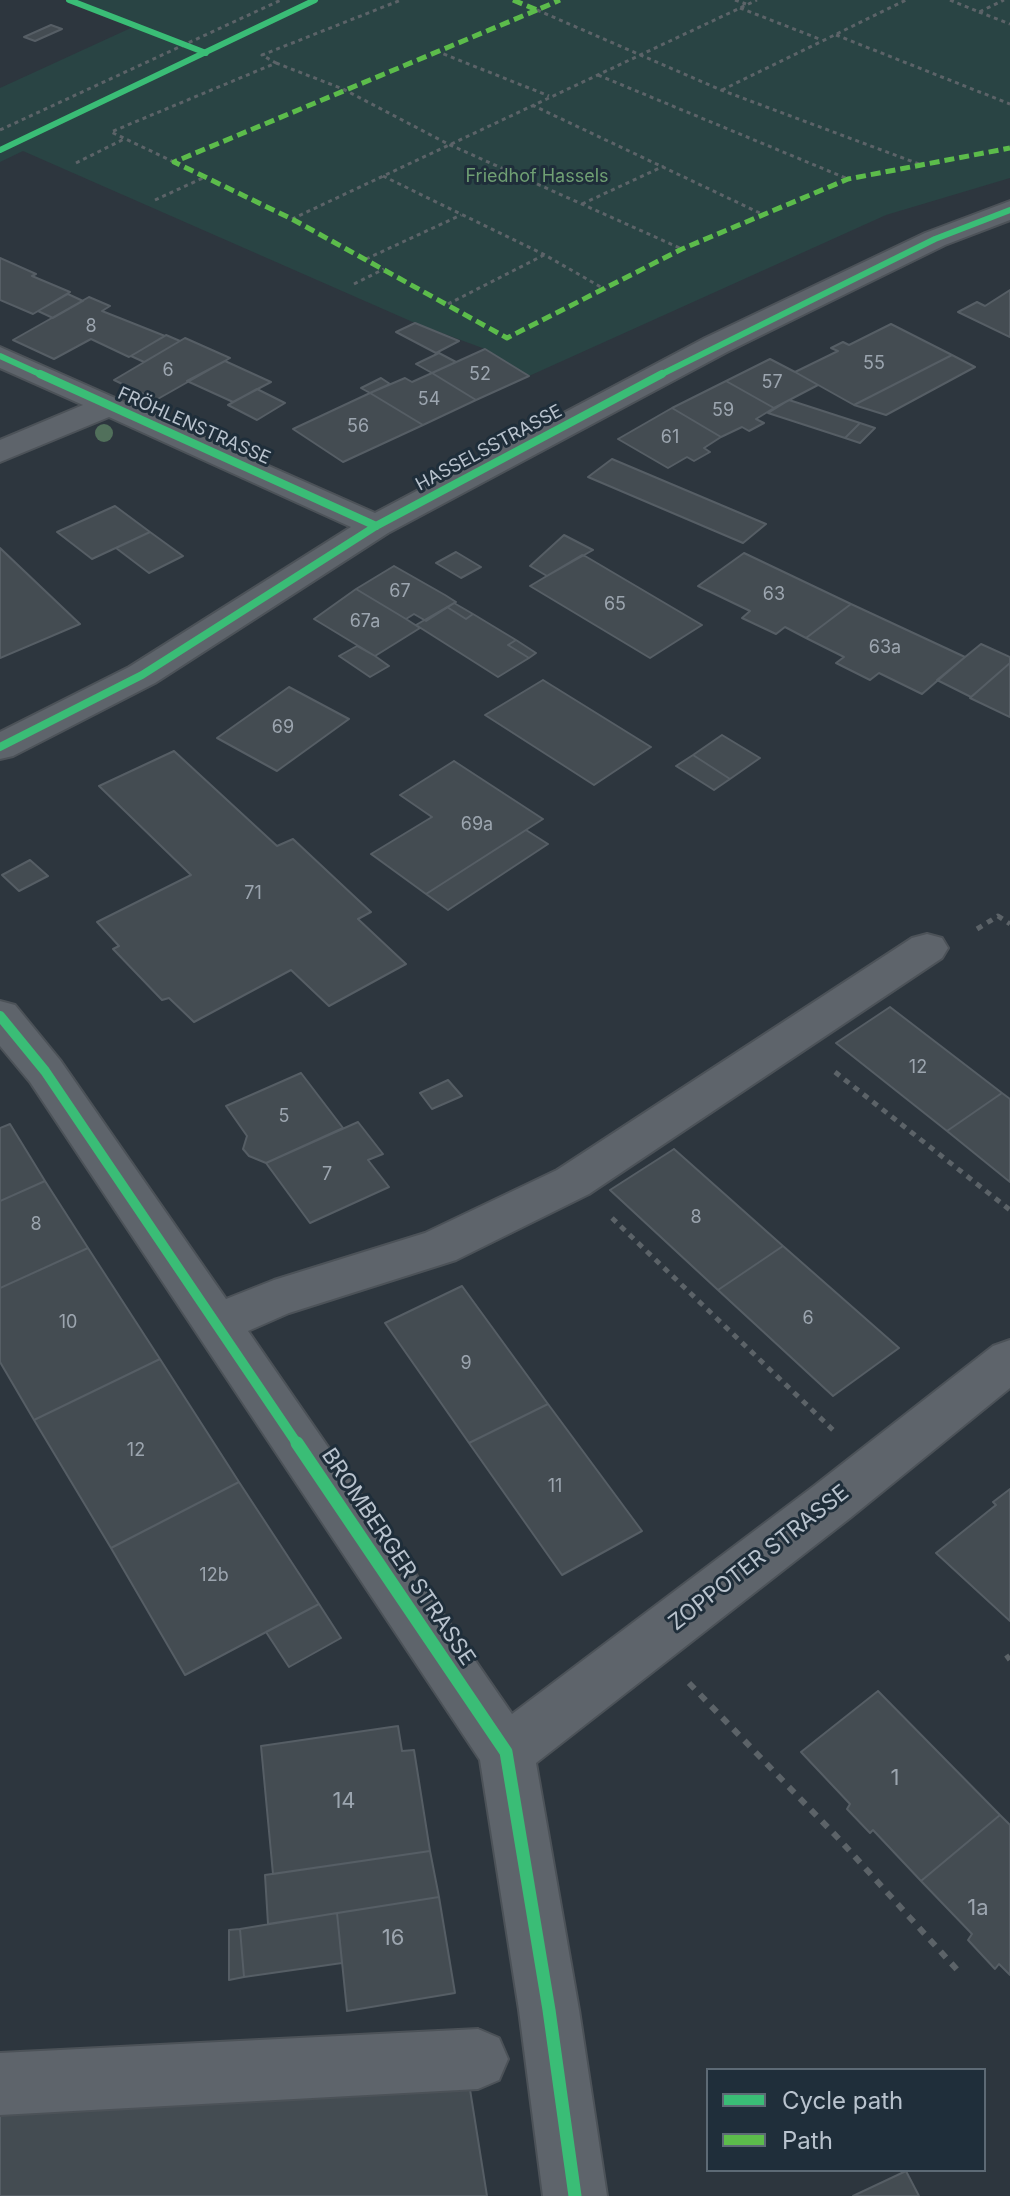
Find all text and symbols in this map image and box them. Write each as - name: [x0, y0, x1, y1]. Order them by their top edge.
- park label: Friedhof Hassels: [465, 166, 609, 188]
- house number: 8: [85, 316, 97, 338]
- house number: 55: [863, 353, 885, 375]
- house number: 6: [162, 360, 174, 382]
- house number: 52: [469, 364, 491, 386]
- house number: 57: [761, 372, 783, 394]
- street label: FRÖHLENSTRASSE: [114, 383, 274, 469]
- house number: 54: [418, 389, 440, 411]
- street label: HASSELSSTRASSE: [412, 400, 566, 496]
- house number: 59: [712, 400, 734, 422]
- house number: 56: [347, 416, 369, 438]
- house number: 61: [661, 427, 679, 449]
- house number: 67: [389, 581, 411, 603]
- house number: 63: [763, 584, 785, 606]
- house number: 65: [604, 594, 626, 616]
- house number: 67a: [350, 611, 380, 633]
- house number: 63a: [869, 637, 901, 659]
- house number: 69: [272, 717, 294, 739]
- house number: 69a: [461, 814, 493, 836]
- house number: 71: [244, 883, 262, 905]
- house number: 12: [909, 1057, 927, 1079]
- house number: 5: [279, 1106, 289, 1128]
- house number: 7: [322, 1164, 332, 1186]
- house number: 8: [690, 1207, 702, 1229]
- house number: 8: [30, 1214, 42, 1236]
- house number: 6: [802, 1308, 814, 1330]
- house number: 10: [59, 1312, 77, 1334]
- house number: 9: [460, 1353, 472, 1375]
- house number: 12: [127, 1440, 145, 1462]
- street label: BROMBERGER STRASSE: [315, 1443, 481, 1671]
- house number: 11: [548, 1476, 562, 1498]
- street label: ZOPPOTER STRASSE: [664, 1480, 854, 1636]
- house number: 12b: [199, 1565, 229, 1587]
- house number: 1: [891, 1765, 899, 1791]
- house number: 14: [332, 1788, 356, 1814]
- house number: 1a: [967, 1895, 989, 1921]
- house number: 16: [382, 1925, 404, 1951]
- legend: [706, 2068, 986, 2172]
- text: Cycle path: [782, 2086, 903, 2115]
- text: Path: [782, 2126, 833, 2155]

